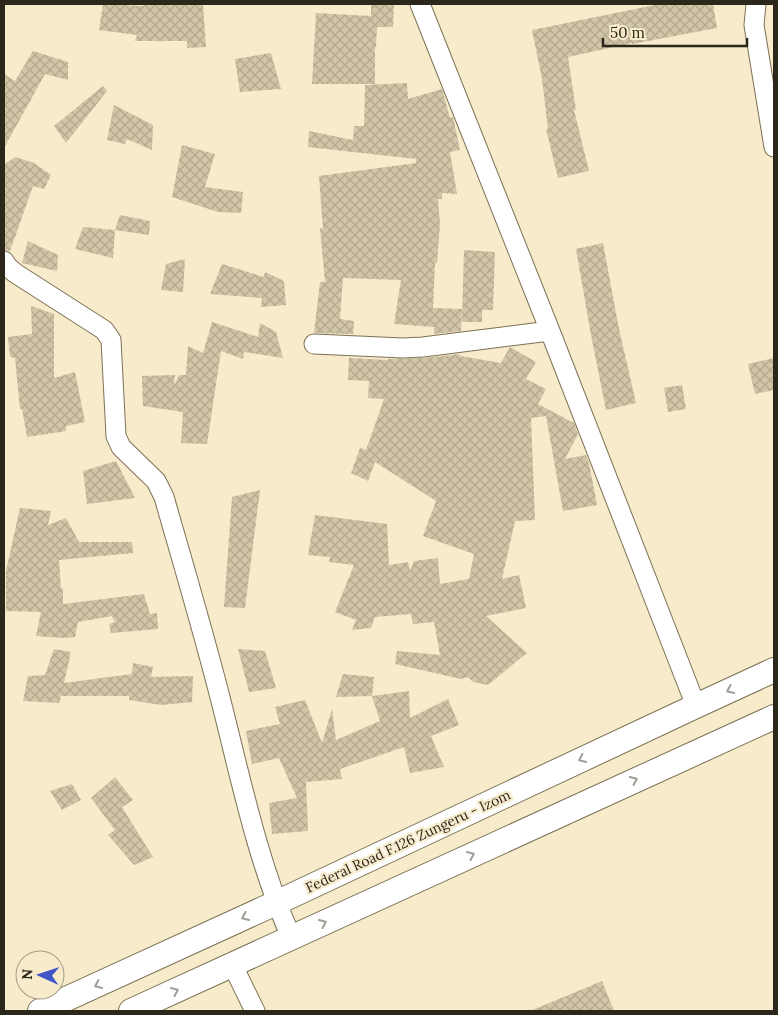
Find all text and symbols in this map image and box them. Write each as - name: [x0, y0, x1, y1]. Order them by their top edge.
- scale bar: [603, 15, 747, 47]
- text: 50 m: [610, 23, 645, 42]
- one-way arrow: [726, 684, 735, 695]
- one-way arrow: [579, 753, 588, 763]
- one-way arrow: [629, 776, 638, 787]
- street label: Federal Road F.126 Zungeru - Izom: [303, 785, 514, 897]
- one-way arrow: [466, 851, 475, 862]
- one-way arrow: [241, 911, 250, 922]
- one-way arrow: [318, 918, 327, 929]
- north arrow: [15, 950, 65, 1000]
- text: N: [18, 968, 36, 980]
- one-way arrow: [94, 979, 103, 989]
- one-way arrow: [170, 986, 179, 997]

